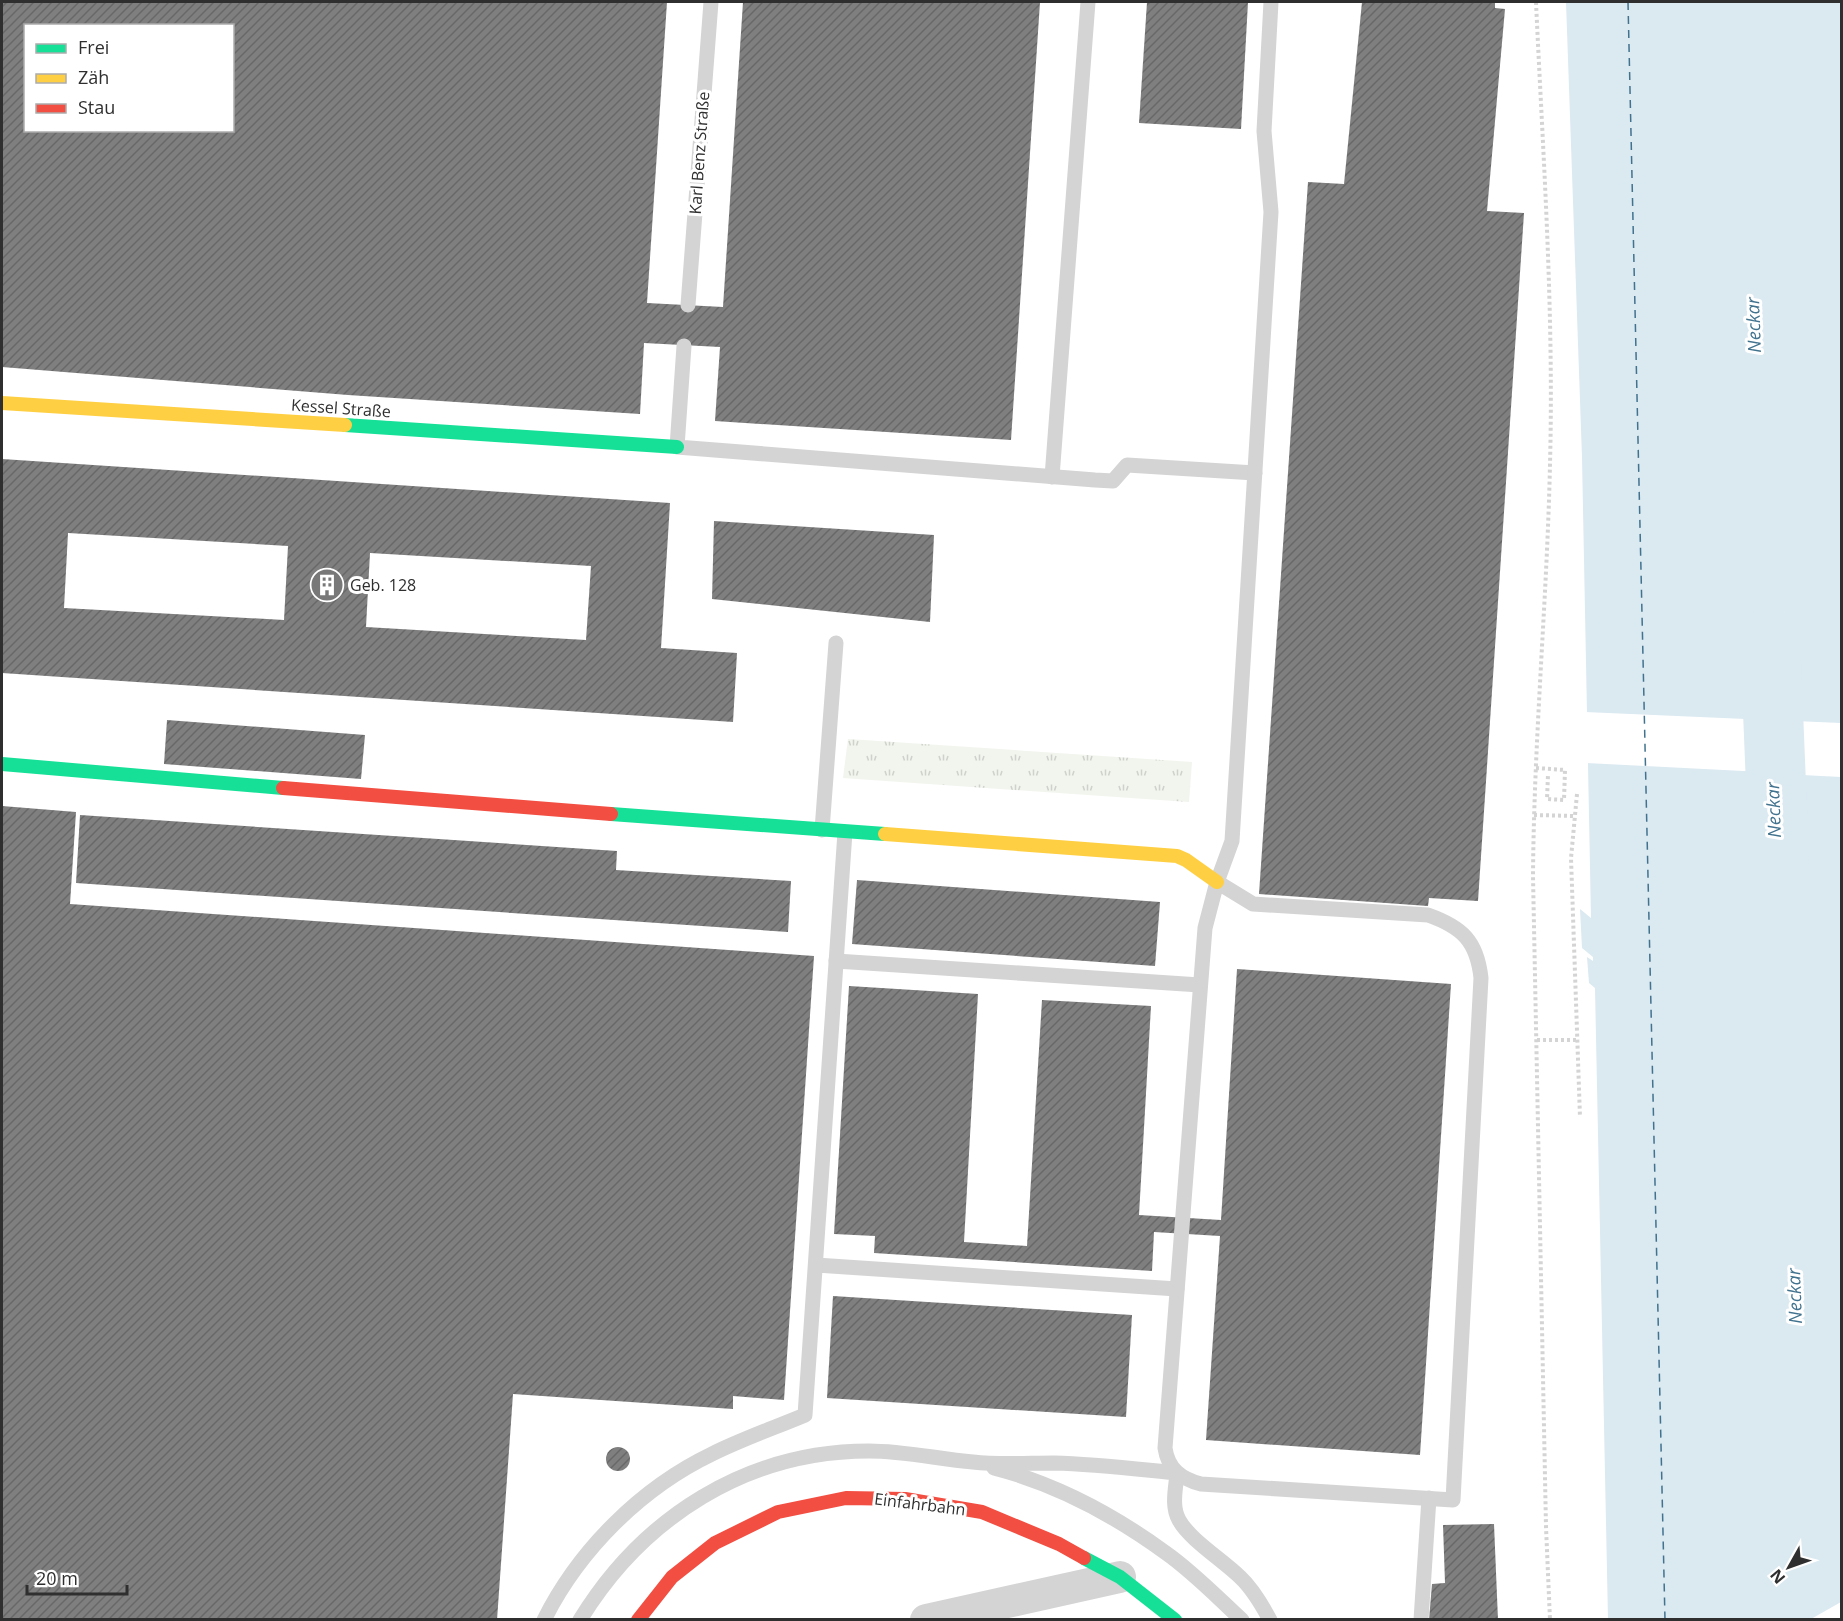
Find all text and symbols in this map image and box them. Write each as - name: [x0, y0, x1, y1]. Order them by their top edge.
- legend: [24, 24, 234, 132]
- text: Frei: [78, 35, 109, 59]
- text: Zäh: [78, 65, 109, 89]
- street label: Karl Benz Straße: [684, 91, 714, 215]
- text: Stau: [78, 95, 115, 119]
- water label: Neckar: [1740, 296, 1766, 353]
- street label: Kessel Straße: [290, 394, 392, 422]
- building icon: Geb. 128: [309, 567, 345, 603]
- place label: Geb. 128: [350, 574, 416, 596]
- water label: Neckar: [1760, 781, 1786, 838]
- water label: Neckar: [1781, 1267, 1807, 1324]
- street label: Einfahrbahn: [873, 1487, 967, 1521]
- north arrow: [1759, 1537, 1819, 1597]
- scale bar: [27, 1558, 128, 1596]
- text: N: [1765, 1565, 1790, 1589]
- text: 20 m: [36, 1566, 78, 1590]

